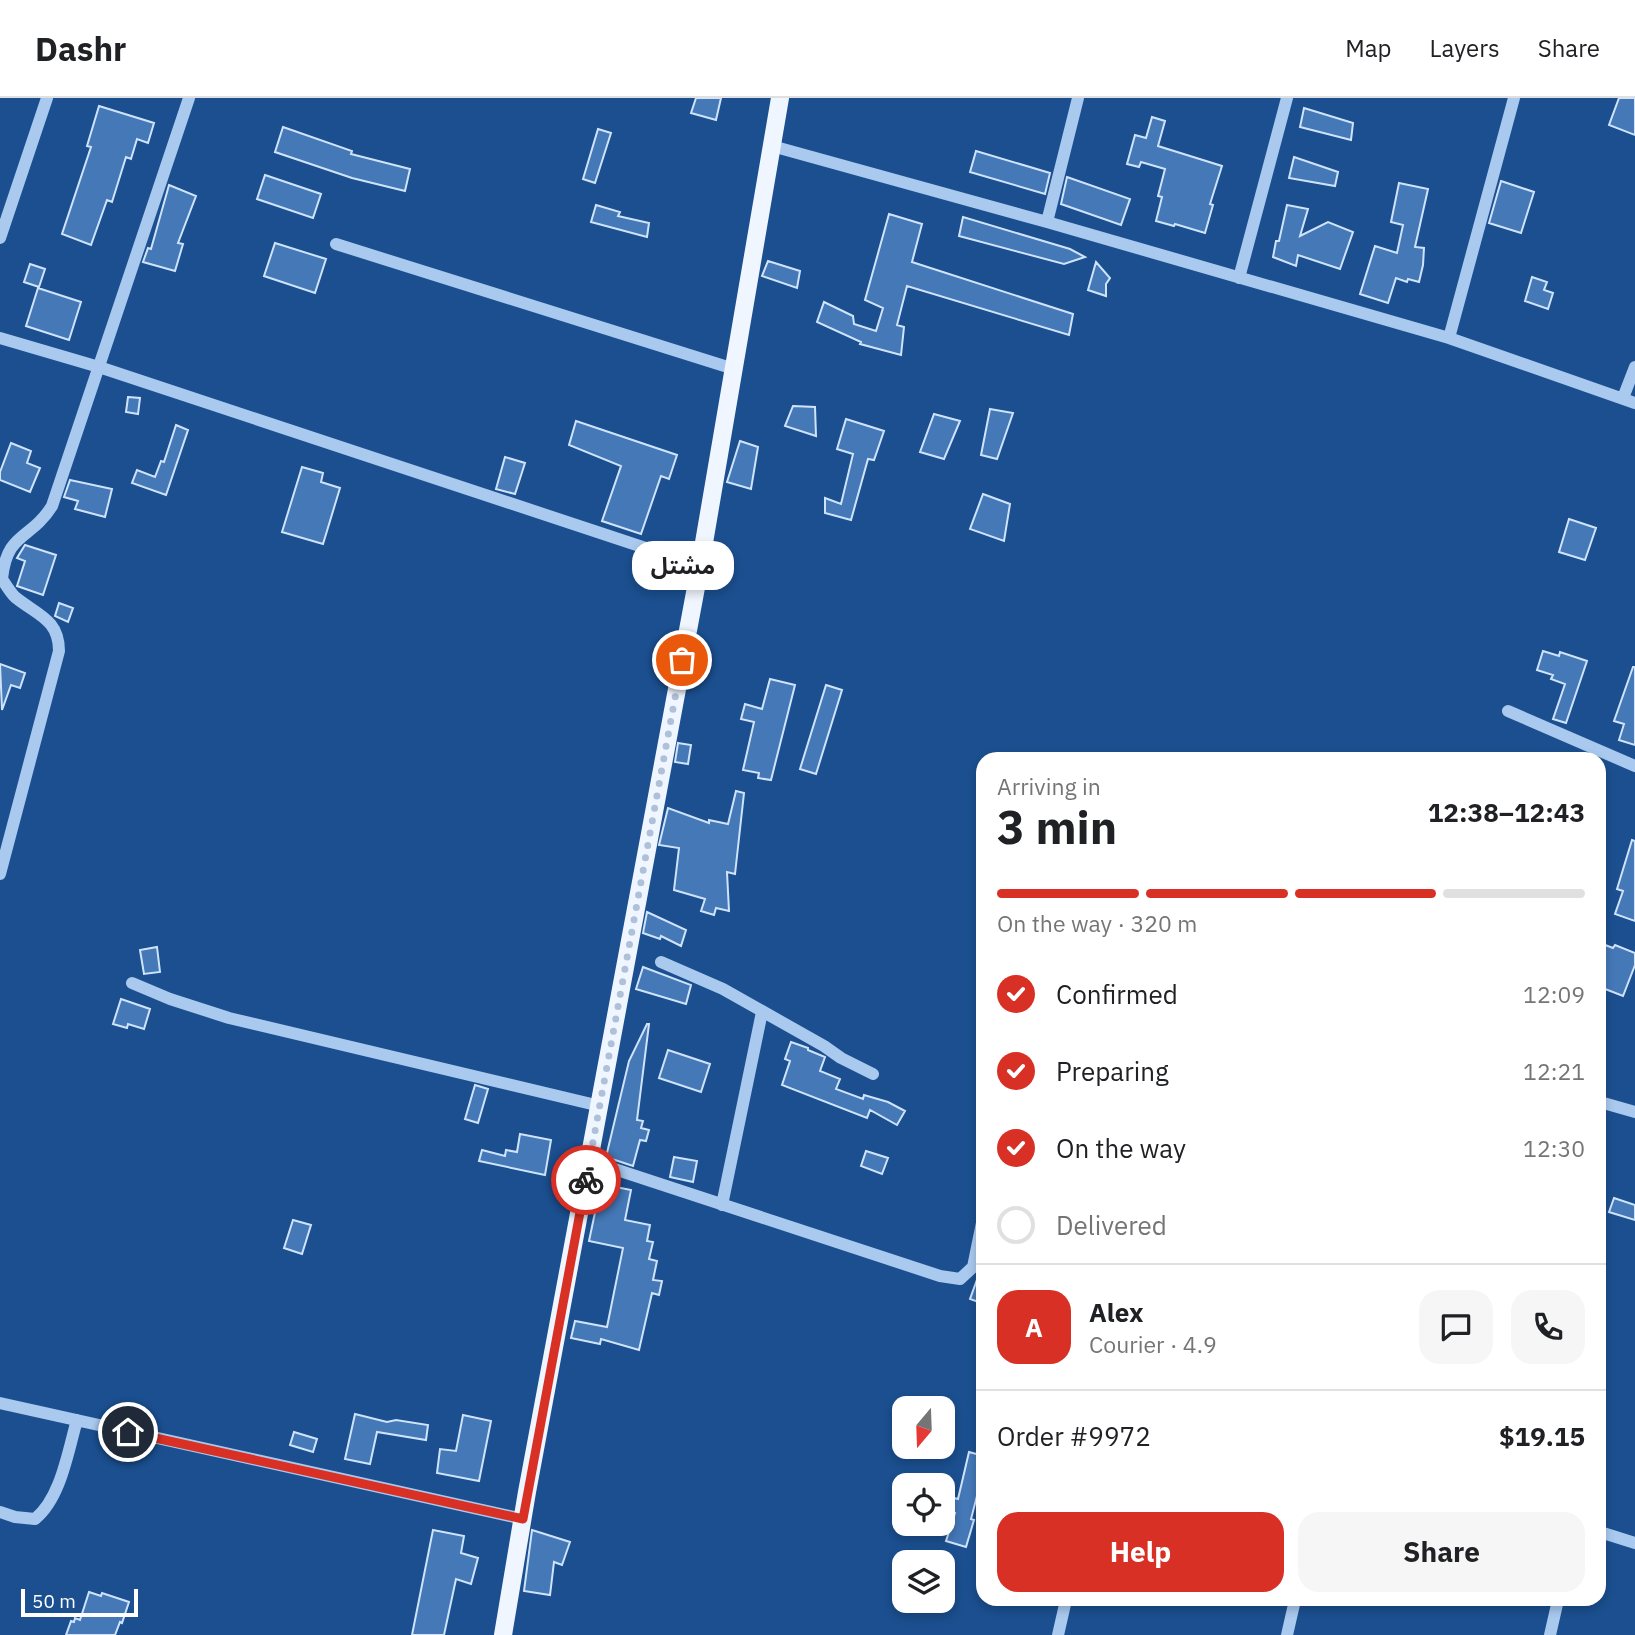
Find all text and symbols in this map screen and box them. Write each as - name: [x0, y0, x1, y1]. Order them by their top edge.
- text: Dashr: [35, 27, 126, 70]
- text: Map: [1345, 32, 1392, 64]
- text: Layers: [1430, 32, 1500, 64]
- text: Share: [1538, 32, 1600, 64]
- callout: مشتل: [631, 541, 733, 590]
- text: مشتل: [651, 550, 715, 580]
- pin: [652, 630, 712, 690]
- icon: bag: [663, 641, 701, 679]
- text: Arriving in: [997, 771, 1101, 801]
- text: 12:38–12:43: [1428, 795, 1585, 829]
- text: 3 min: [997, 797, 1117, 857]
- text: On the way · 320 m: [997, 908, 1197, 938]
- icon: check: [997, 975, 1035, 1013]
- text: Confirmed: [1056, 977, 1178, 1011]
- text: 12:09: [1523, 979, 1585, 1009]
- icon: check: [997, 1052, 1035, 1090]
- text: Preparing: [1056, 1054, 1169, 1088]
- text: 12:21: [1523, 1056, 1585, 1086]
- icon: check: [997, 1129, 1035, 1167]
- text: On the way: [1056, 1131, 1186, 1165]
- text: 12:30: [1523, 1133, 1585, 1163]
- courier: [551, 1145, 621, 1215]
- icon: bike: [567, 1161, 605, 1199]
- text: Delivered: [1056, 1208, 1167, 1242]
- button: chat: [1419, 1290, 1493, 1364]
- button: phone: [1511, 1290, 1585, 1364]
- text: Alex: [1089, 1295, 1143, 1329]
- text: A: [1025, 1310, 1043, 1344]
- text: Courier · 4.9: [1089, 1329, 1217, 1359]
- north arrow: [892, 1396, 956, 1460]
- map controls: [892, 1396, 955, 1613]
- pin: [98, 1402, 158, 1462]
- icon: home: [109, 1413, 147, 1451]
- text: Order #9972: [997, 1419, 1151, 1453]
- text: $19.15: [1499, 1419, 1585, 1453]
- button: locate: [892, 1473, 955, 1536]
- button: Help: [997, 1512, 1284, 1592]
- button: Share: [1298, 1512, 1585, 1592]
- button: layers: [892, 1550, 955, 1613]
- scale bar: [21, 1586, 138, 1618]
- text: 50 m: [32, 1589, 76, 1613]

